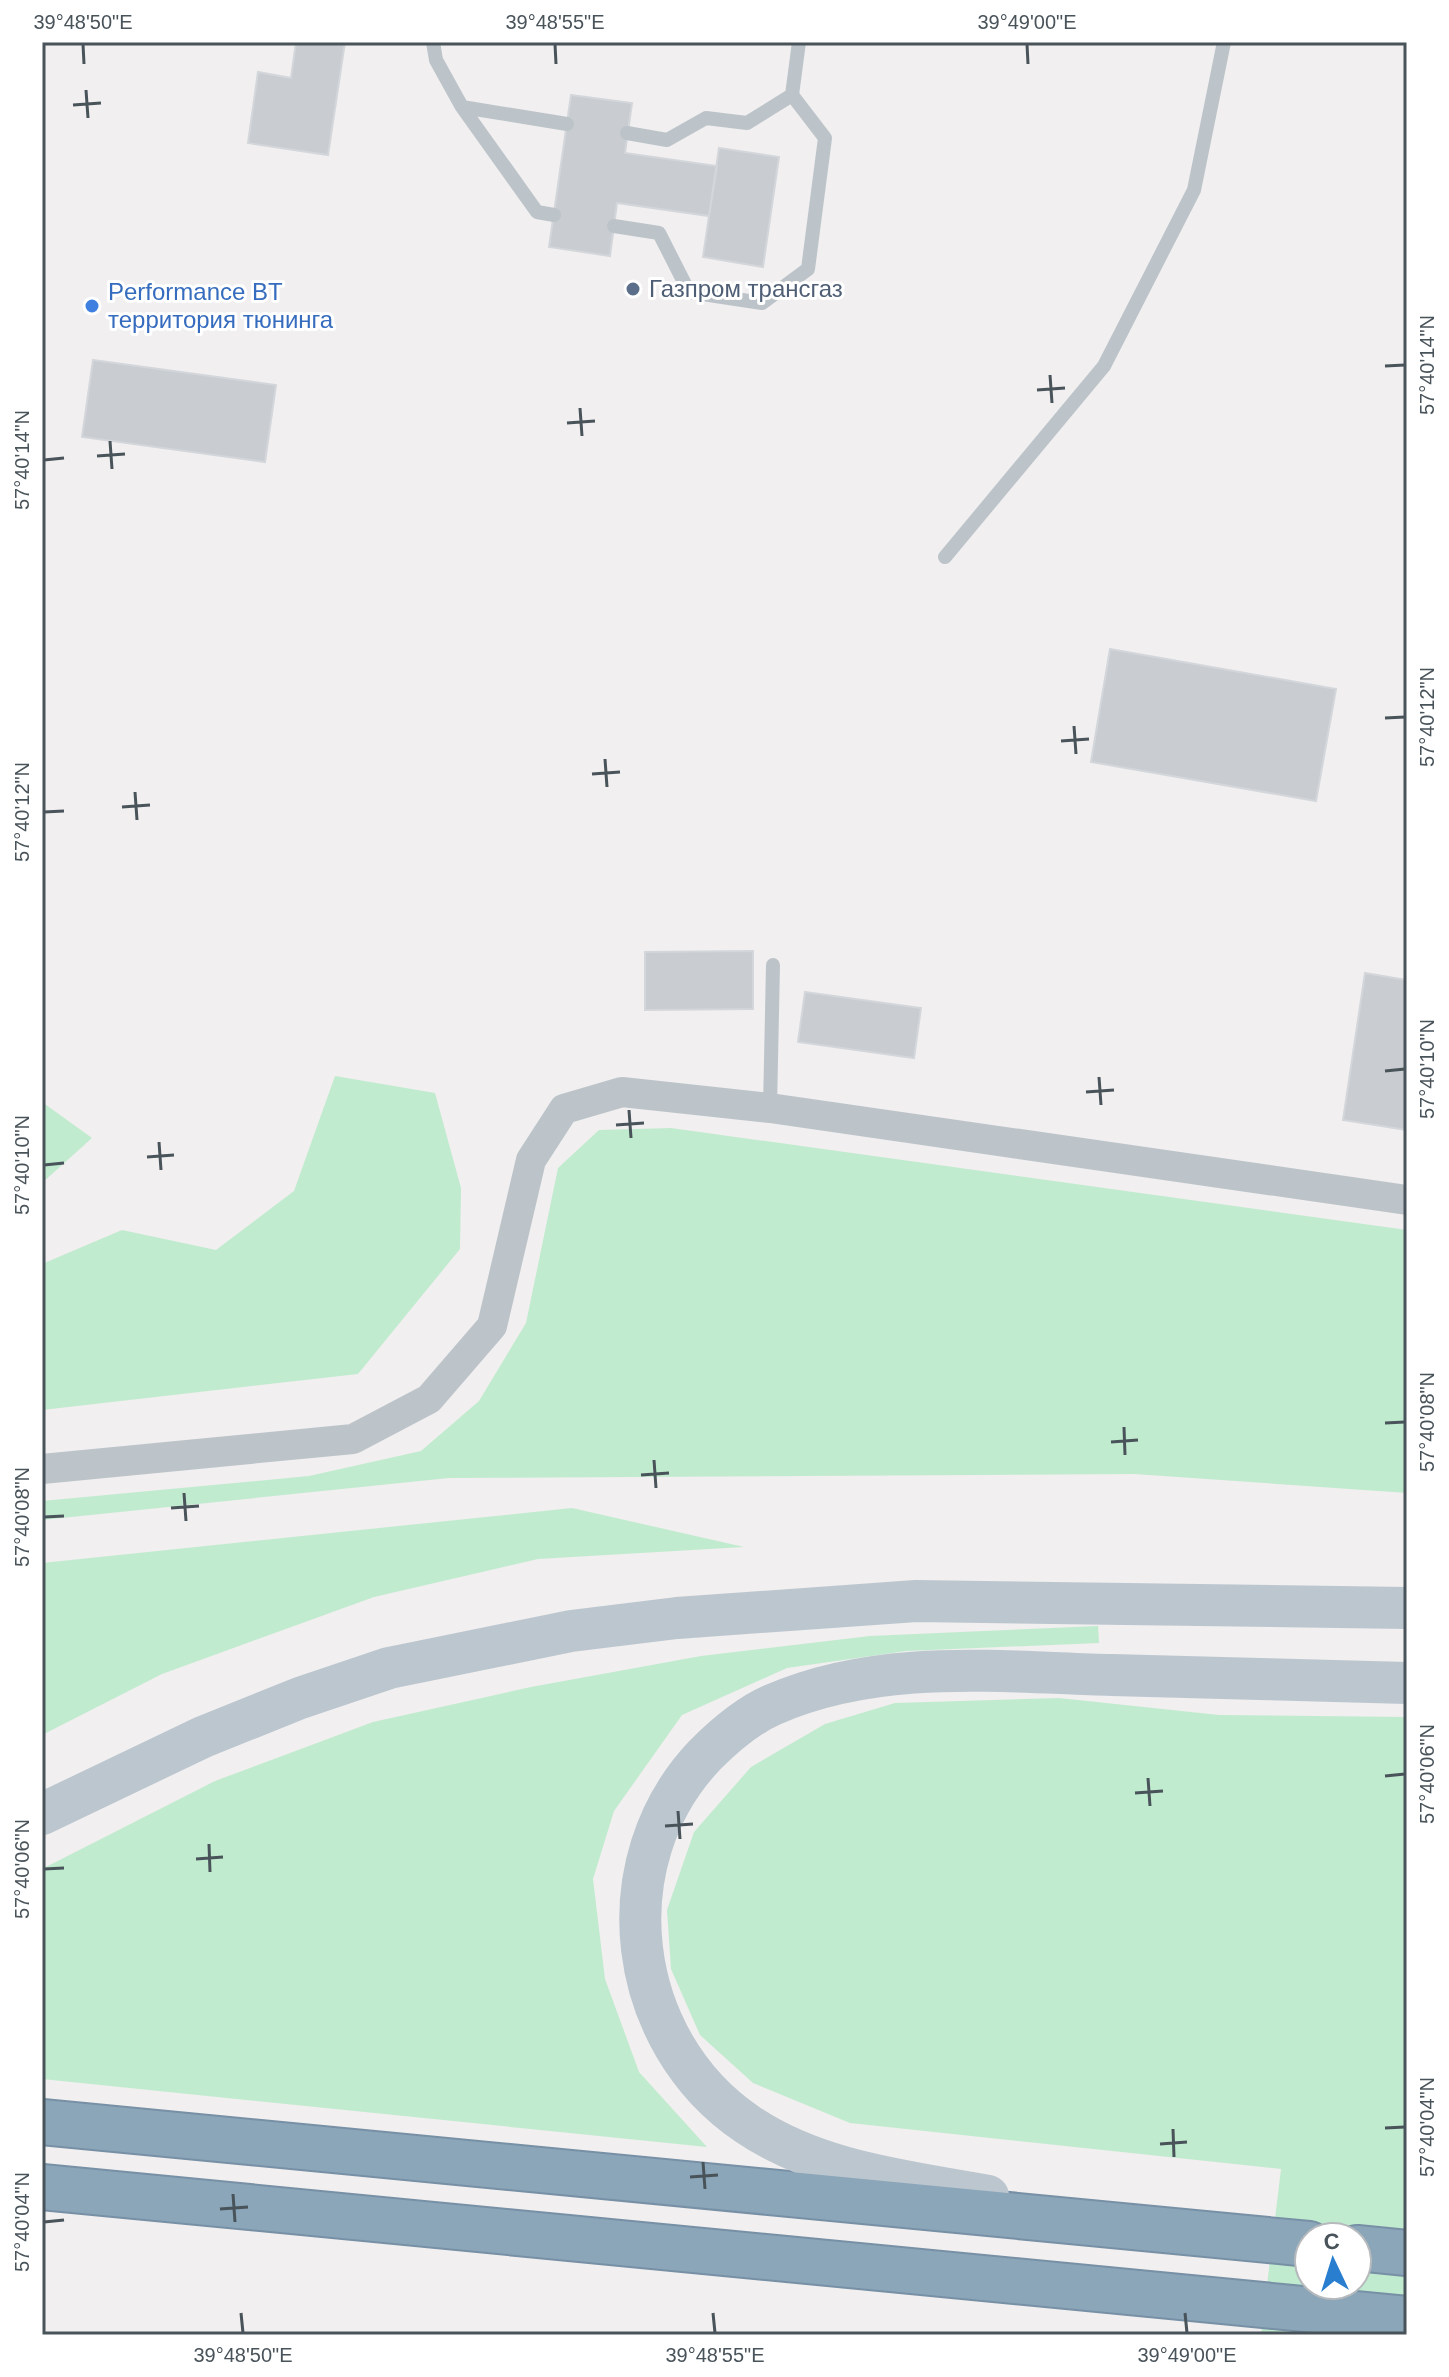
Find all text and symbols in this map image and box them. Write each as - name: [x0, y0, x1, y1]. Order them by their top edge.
- text: 39°48'50"E: [34, 11, 133, 33]
- text: 39°48'55"E: [506, 11, 605, 33]
- text: 39°49'00"E: [978, 11, 1077, 33]
- place label: Газпром трансгаз: [649, 275, 843, 302]
- place label: Performance BT территория тюнинга: [108, 278, 334, 333]
- marker: Газпром трансгаз: [624, 280, 642, 298]
- marker: Performance BT территория тюнинга: [83, 297, 101, 315]
- text: 57°40'14"N: [1416, 315, 1438, 415]
- text: 57°40'14"N: [11, 410, 33, 510]
- text: 57°40'12"N: [1416, 667, 1438, 767]
- text: 57°40'12"N: [11, 762, 33, 862]
- text: 57°40'10"N: [1416, 1019, 1438, 1119]
- text: 57°40'10"N: [11, 1115, 33, 1215]
- text: 57°40'08"N: [1416, 1372, 1438, 1472]
- text: 57°40'08"N: [11, 1467, 33, 1567]
- text: 57°40'06"N: [1416, 1724, 1438, 1824]
- text: 57°40'06"N: [11, 1819, 33, 1919]
- text: 57°40'04"N: [1416, 2077, 1438, 2177]
- text: 57°40'04"N: [11, 2172, 33, 2272]
- north arrow: [1293, 2221, 1373, 2301]
- text: С: [1323, 2229, 1341, 2255]
- text: 39°48'50"E: [194, 2344, 293, 2366]
- text: 39°48'55"E: [666, 2344, 765, 2366]
- text: 39°49'00"E: [1138, 2344, 1237, 2366]

